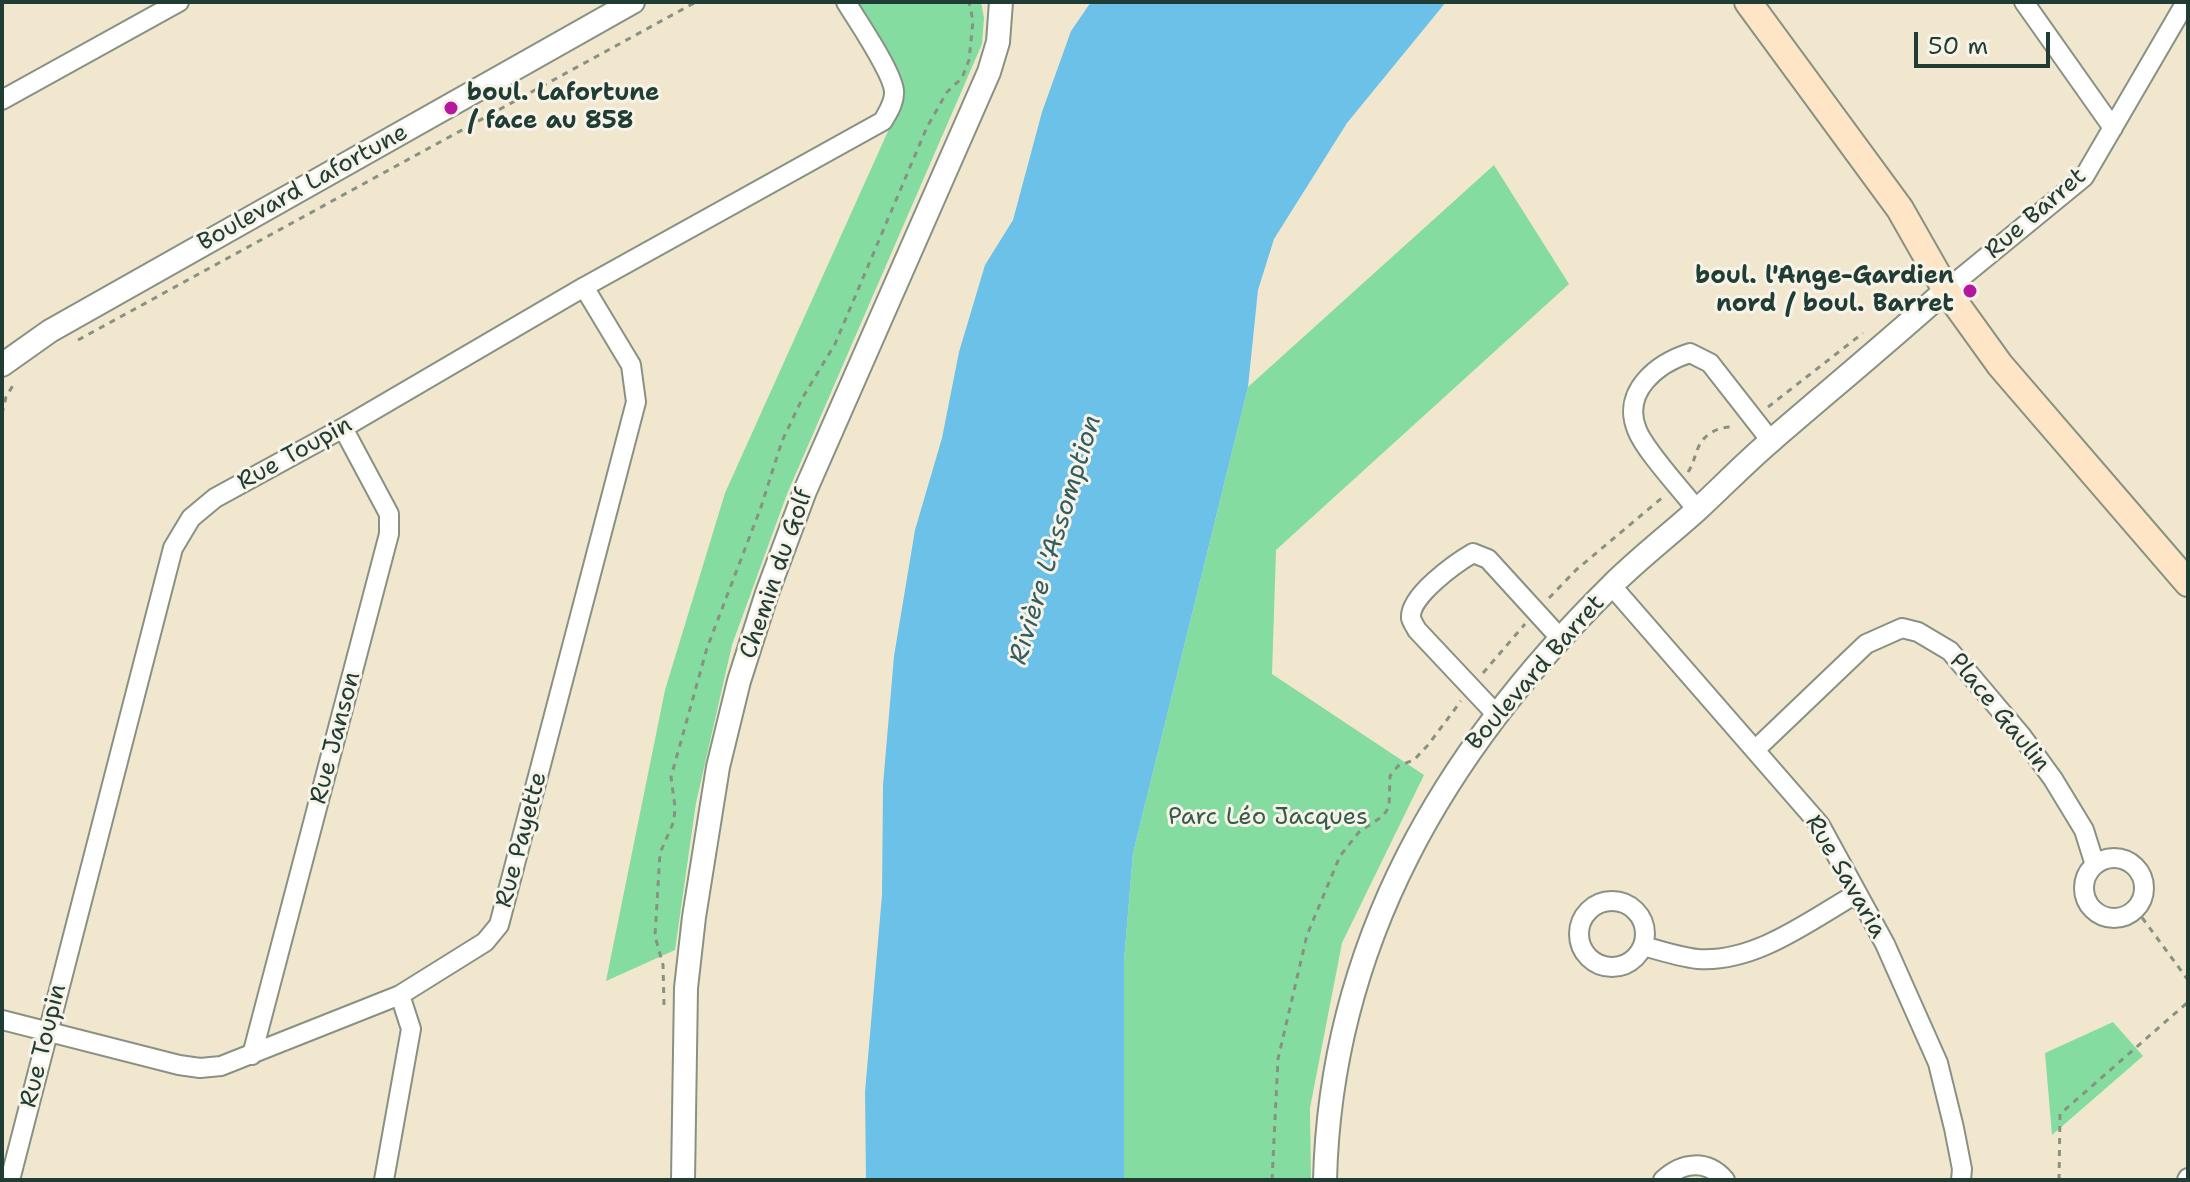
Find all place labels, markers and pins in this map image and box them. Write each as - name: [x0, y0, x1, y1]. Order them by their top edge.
- place label: boul. Lafortune / face au 858: [467, 80, 660, 136]
- marker: boul. Lafortune / face au 858: [442, 99, 460, 117]
- place label: boul. l'Ange-Gardien nord / boul. Barret: [1695, 263, 1954, 319]
- marker: boul. l'Ange-Gardien nord / boul. Barret: [1961, 282, 1979, 300]

